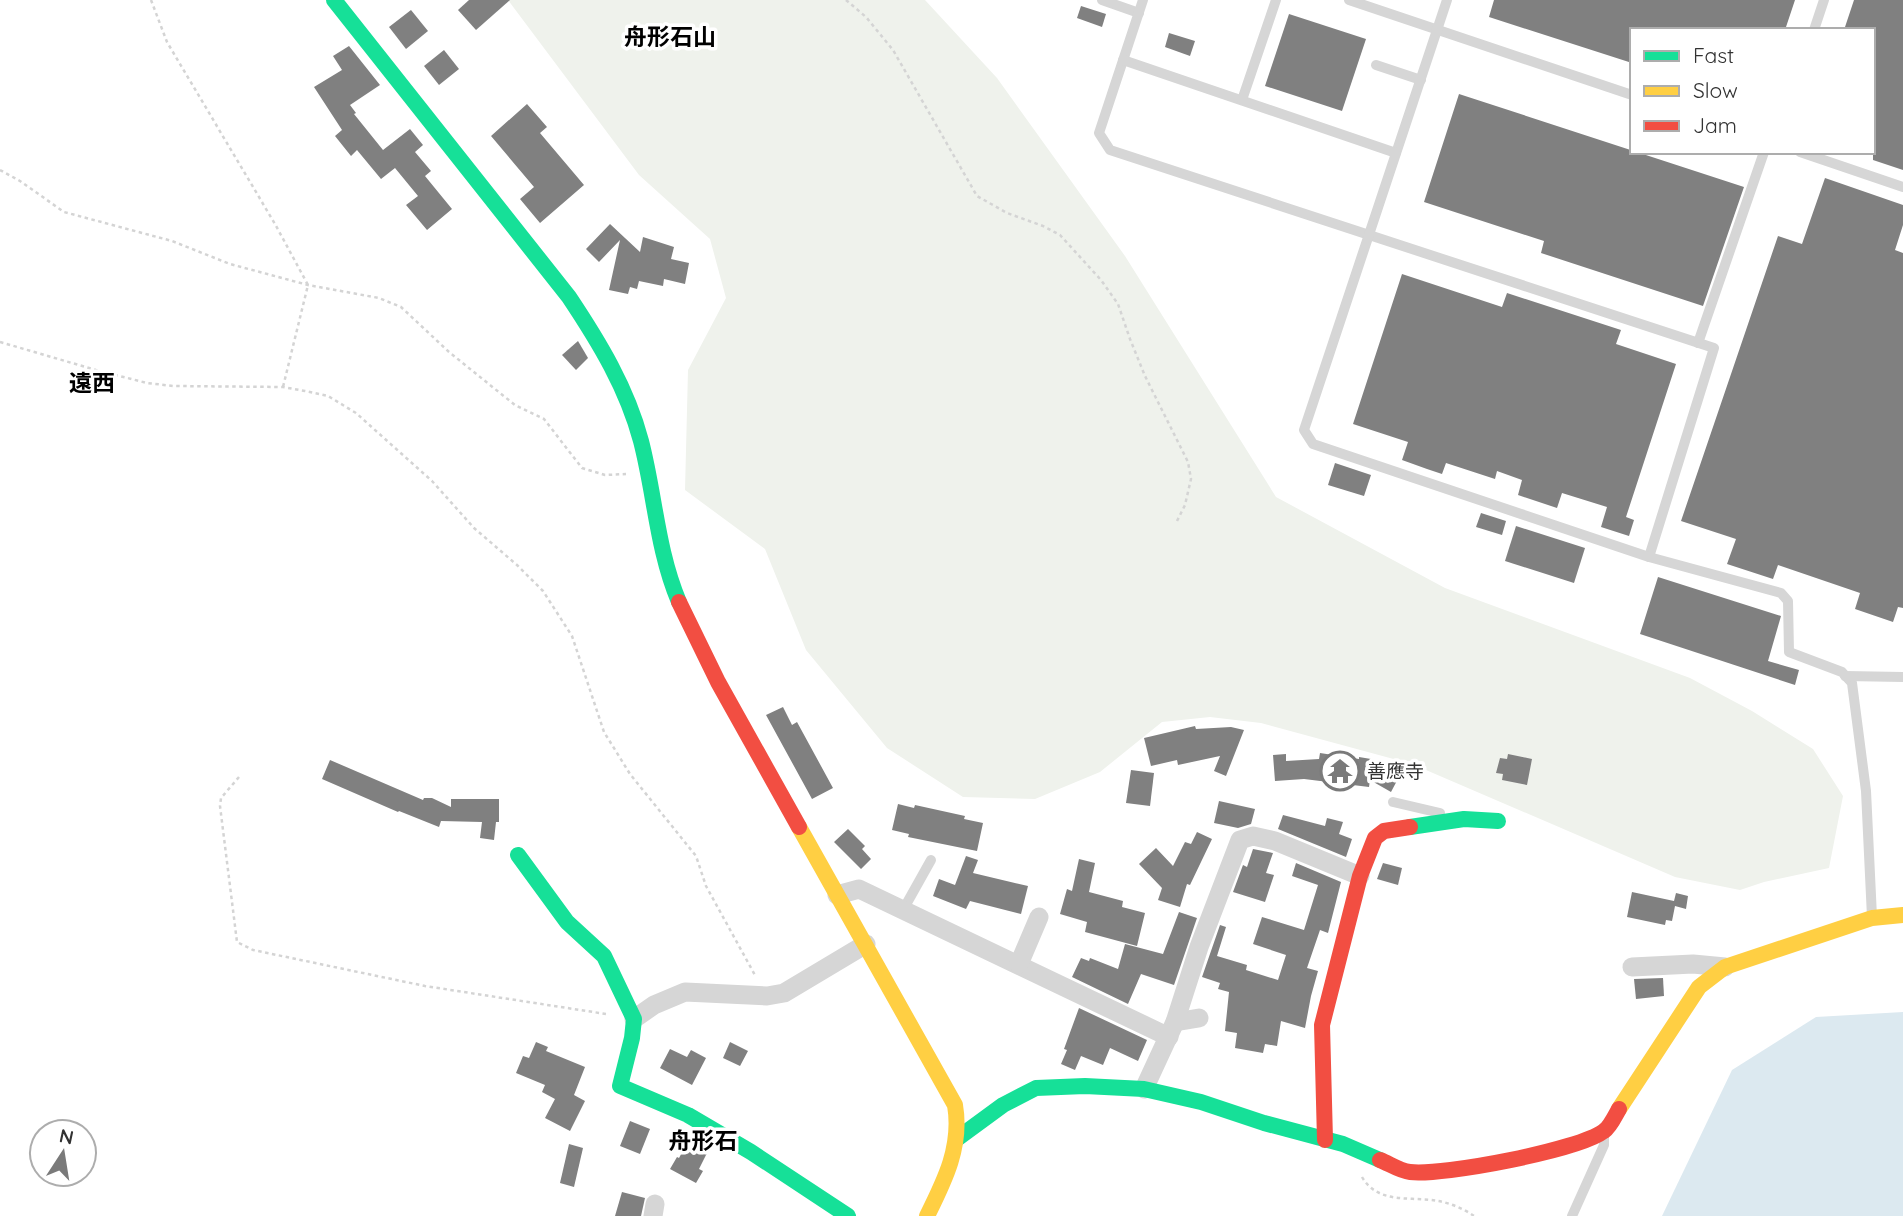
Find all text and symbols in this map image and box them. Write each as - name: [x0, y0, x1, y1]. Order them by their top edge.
- district label: 舟形石山: [624, 22, 716, 51]
- legend: [1630, 28, 1875, 154]
- text: Fast: [1693, 42, 1734, 68]
- text: Slow: [1693, 77, 1738, 103]
- text: Jam: [1693, 112, 1737, 138]
- district label: 遠西: [69, 368, 115, 397]
- temple icon: 善應寺: [1319, 750, 1361, 792]
- place label: 善應寺: [1367, 759, 1424, 783]
- north arrow: [28, 1118, 98, 1188]
- text: N: [57, 1123, 76, 1150]
- district label: 舟形石: [669, 1126, 738, 1155]

